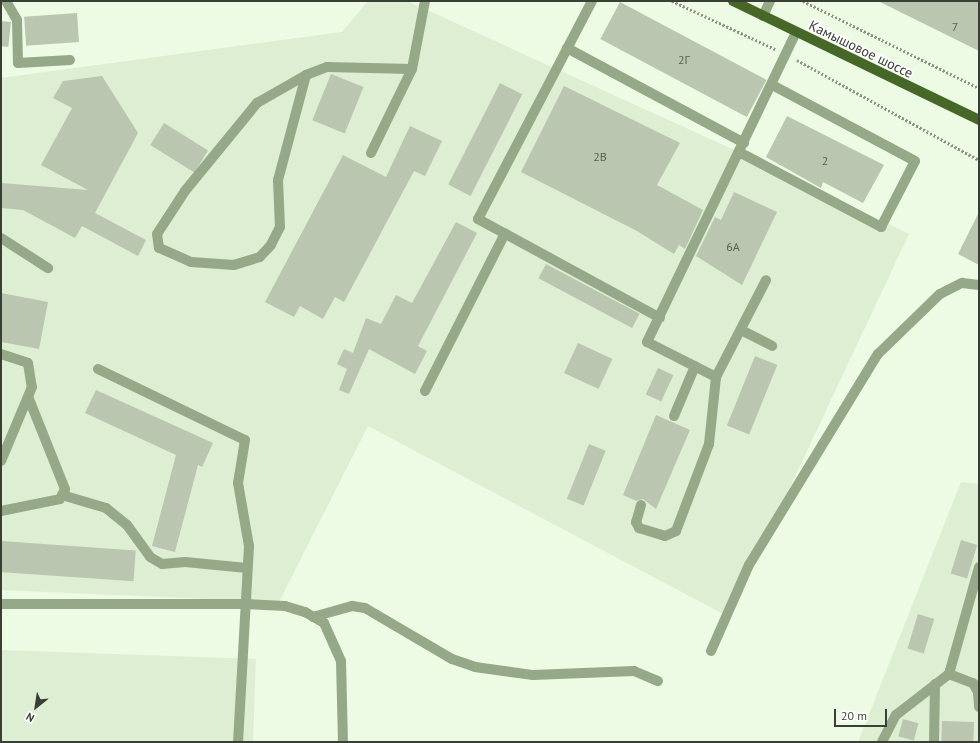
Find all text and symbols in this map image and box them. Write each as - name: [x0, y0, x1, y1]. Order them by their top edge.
- street label: Камышовое шоссе: [806, 17, 916, 81]
- house number: 7: [952, 20, 958, 34]
- house number: 2Г: [678, 53, 690, 67]
- house number: 2В: [593, 150, 607, 164]
- house number: 2: [822, 154, 828, 168]
- house number: 6А: [726, 240, 740, 254]
- north arrow: [16, 687, 56, 727]
- scale bar: [836, 701, 889, 727]
- text: 20 m: [841, 708, 867, 723]
- text: N: [23, 710, 37, 725]

